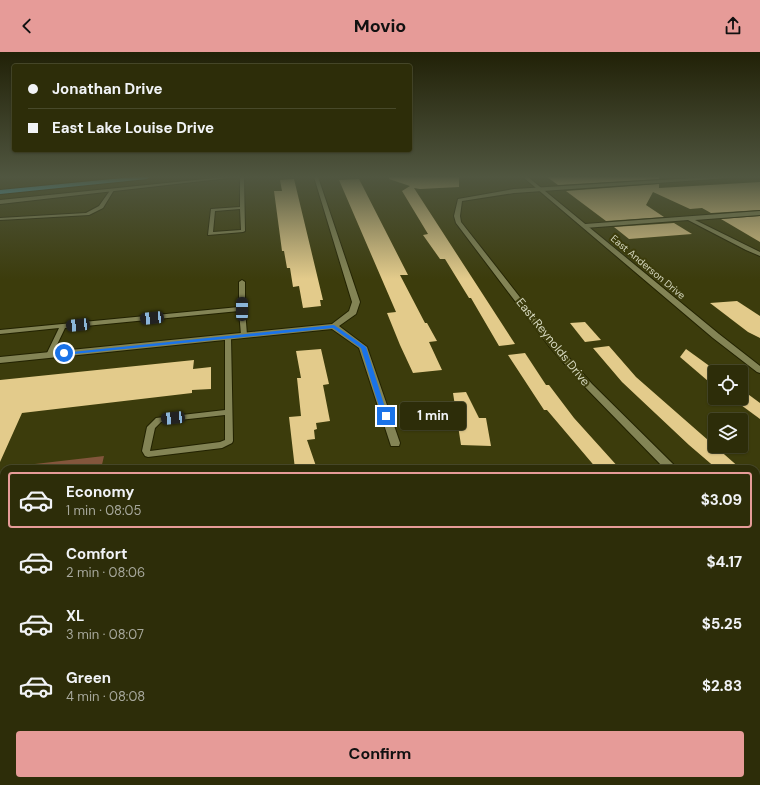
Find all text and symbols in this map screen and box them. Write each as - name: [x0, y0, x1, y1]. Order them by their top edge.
- text: Movio: [354, 14, 406, 38]
- icon: back: [16, 15, 38, 37]
- icon: share: [722, 15, 744, 37]
- text: Jonathan Drive: [52, 79, 163, 99]
- text: East Lake Louise Drive: [52, 118, 214, 138]
- street label: East Anderson Drive: [608, 232, 688, 302]
- street label: East Reynolds Drive: [513, 295, 594, 389]
- car: [236, 297, 248, 321]
- car: [139, 311, 165, 325]
- car: [65, 318, 91, 332]
- route start: [55, 344, 73, 362]
- map controls: [708, 365, 748, 453]
- button: locate: [708, 365, 748, 405]
- callout: 1 min: [400, 402, 466, 430]
- route end: [377, 407, 395, 425]
- text: 1 min: [417, 407, 449, 424]
- car: [160, 411, 186, 425]
- button: layers: [708, 413, 748, 453]
- icon: car: [18, 482, 54, 518]
- text: Economy: [66, 482, 134, 502]
- text: $3.09: [701, 490, 742, 510]
- text: 1 min · 08:05: [66, 502, 141, 519]
- icon: car: [18, 544, 54, 580]
- text: Comfort: [66, 544, 127, 564]
- text: $4.17: [706, 552, 742, 572]
- text: 2 min · 08:06: [66, 564, 145, 581]
- icon: car: [18, 606, 54, 642]
- text: XL: [66, 606, 84, 626]
- text: $5.25: [702, 614, 742, 634]
- text: 3 min · 08:07: [66, 626, 144, 643]
- icon: car: [18, 668, 54, 704]
- text: Green: [66, 668, 111, 688]
- text: $2.83: [702, 676, 742, 696]
- text: 4 min · 08:08: [66, 688, 145, 705]
- button: Confirm: [16, 731, 744, 777]

